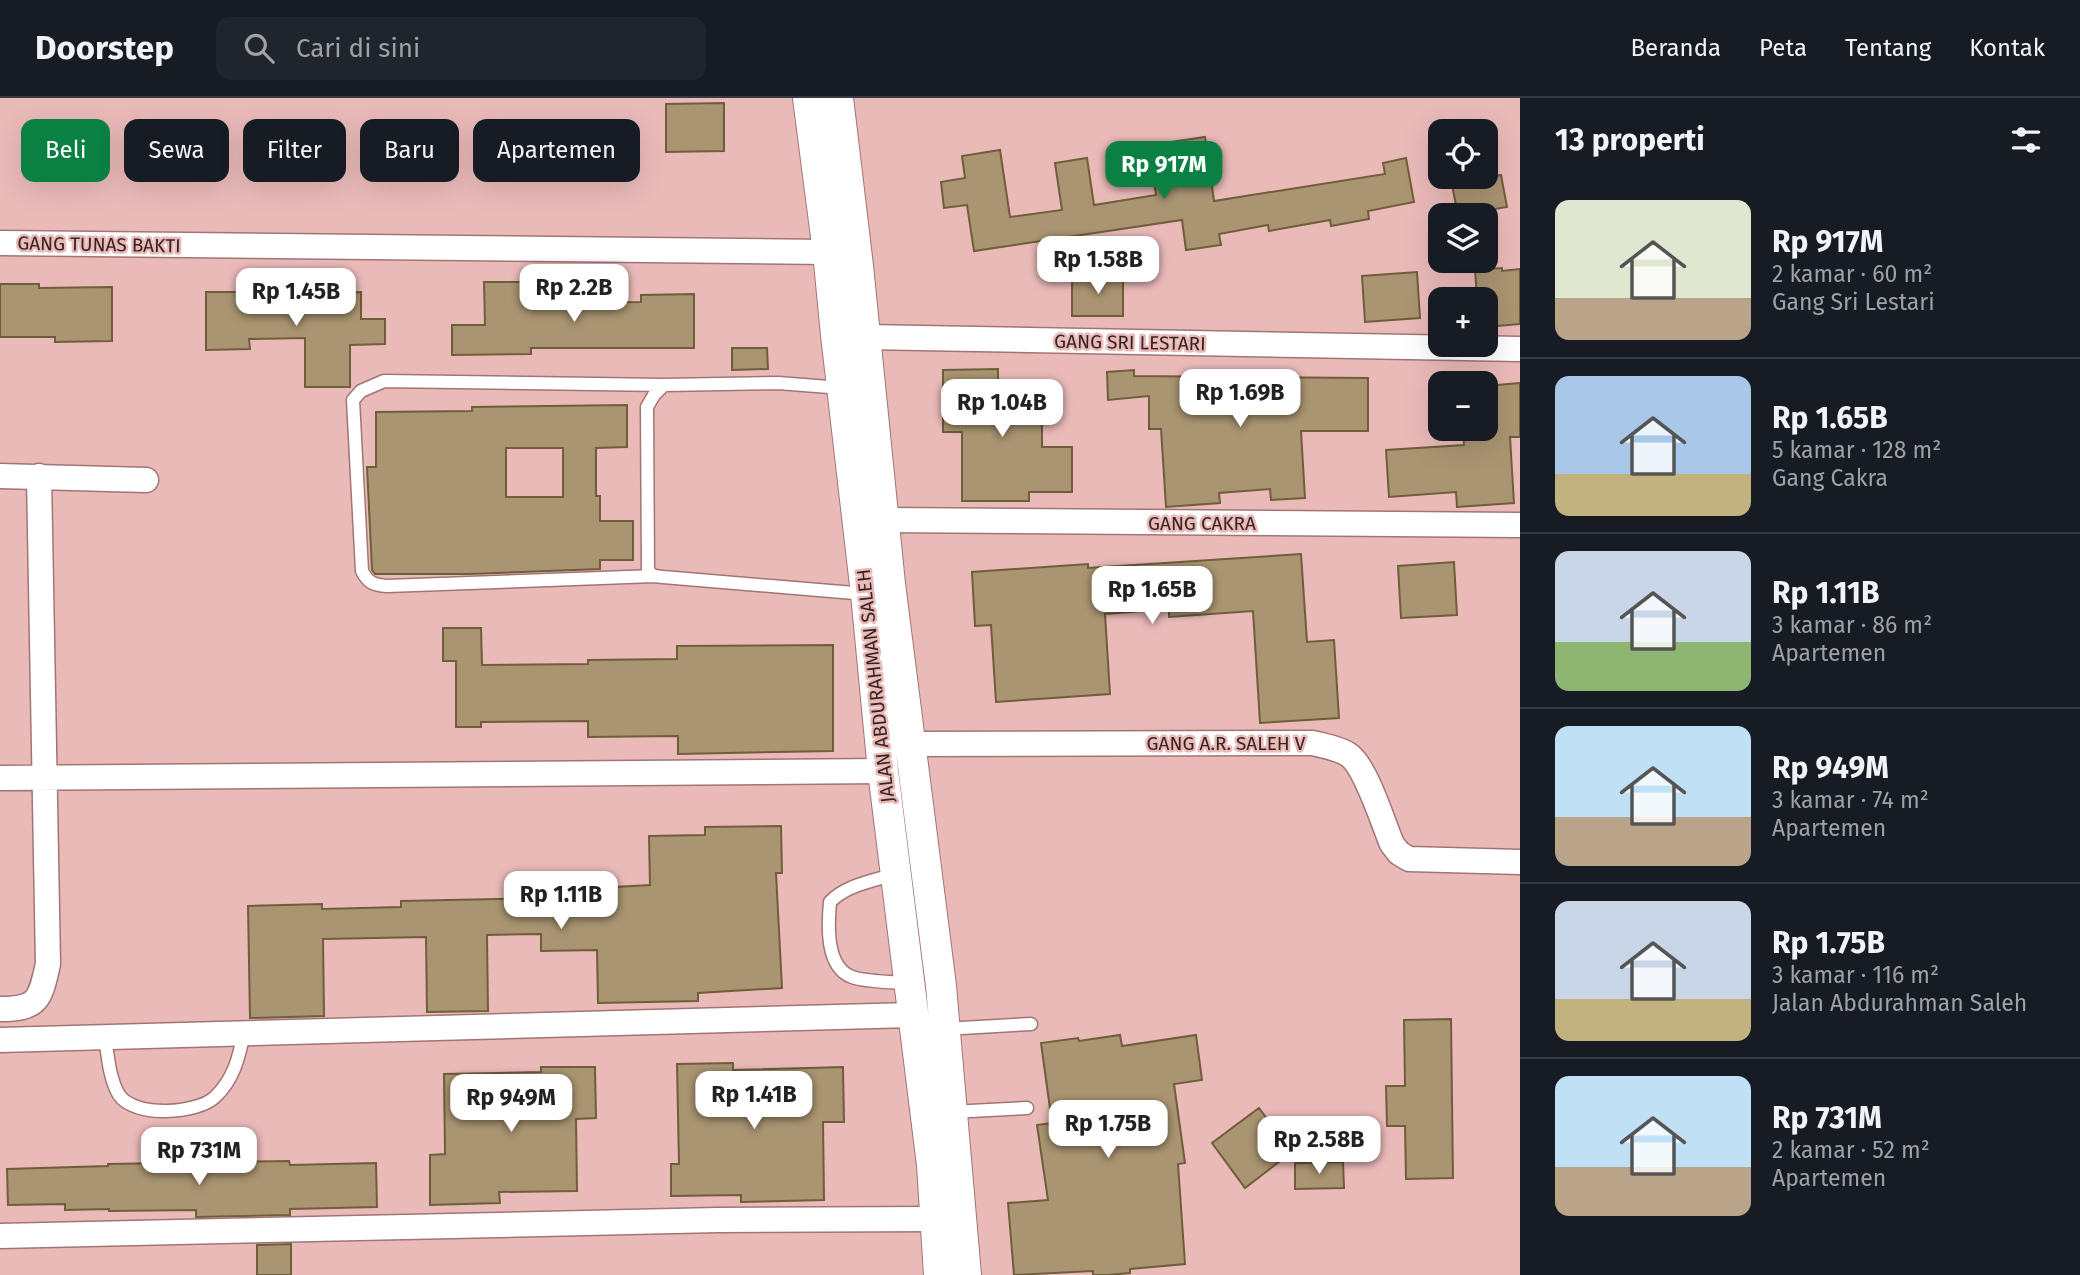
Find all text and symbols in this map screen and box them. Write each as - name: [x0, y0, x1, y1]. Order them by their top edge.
- search box: [216, 17, 706, 80]
- text: Doorstep: [35, 28, 174, 68]
- icon: search: [240, 29, 278, 67]
- text: Cari di sini: [296, 33, 420, 64]
- text: Beranda: [1630, 34, 1721, 62]
- text: Peta: [1759, 34, 1807, 62]
- text: Tentang: [1845, 34, 1931, 62]
- text: Kontak: [1969, 34, 2045, 62]
- chip: Beli: [21, 119, 110, 182]
- chip: Sewa: [124, 119, 229, 182]
- chip: Filter: [243, 119, 346, 182]
- chip: Baru: [360, 119, 459, 182]
- chip: Apartemen: [473, 119, 640, 182]
- map controls: [1428, 119, 1498, 441]
- button: locate: [1428, 119, 1498, 189]
- icon: filters: [2007, 121, 2045, 159]
- text: 13 properti: [1555, 122, 1705, 158]
- pin: Rp 917M: [1099, 141, 1229, 201]
- text: Rp 917M: [1121, 150, 1207, 178]
- button: layers: [1428, 203, 1498, 273]
- text: Rp 917M: [1772, 224, 1883, 260]
- icon: home: [1611, 228, 1695, 312]
- street label: GANG TUNAS BAKTI: [17, 232, 181, 257]
- pin: Rp 1.58B: [1026, 236, 1170, 296]
- text: Rp 1.58B: [1053, 245, 1143, 273]
- text: 2 kamar · 60 m²: [1772, 260, 1932, 288]
- pin: Rp 2.2B: [509, 264, 639, 324]
- pin: Rp 1.45B: [224, 268, 368, 328]
- text: Rp 2.2B: [536, 273, 612, 301]
- text: Rp 1.45B: [252, 277, 340, 305]
- button: +: [1428, 287, 1498, 357]
- text: Gang Sri Lestari: [1772, 288, 1935, 316]
- street label: GANG SRI LESTARI: [1054, 330, 1206, 355]
- pin: Rp 1.69B: [1168, 370, 1312, 429]
- button: −: [1428, 371, 1498, 441]
- text: Rp 1.69B: [1195, 378, 1285, 406]
- pin: Rp 1.04B: [930, 380, 1074, 439]
- text: Rp 1.04B: [957, 388, 1047, 416]
- text: Rp 1.65B: [1772, 400, 1888, 436]
- icon: home: [1611, 404, 1695, 488]
- text: 5 kamar · 128 m²: [1772, 436, 1941, 464]
- text: Gang Cakra: [1772, 464, 1888, 492]
- street label: GANG CAKRA: [1148, 512, 1256, 535]
- pin: Rp 1.65B: [1080, 566, 1224, 626]
- street label: JALAN ABDURAHMAN SALEH: [852, 568, 899, 804]
- text: Rp 1.65B: [1108, 575, 1196, 603]
- text: Rp 1.11B: [1772, 575, 1879, 611]
- icon: home: [1611, 579, 1695, 663]
- text: 3 kamar · 86 m²: [1772, 611, 1932, 639]
- text: Apartemen: [1772, 639, 1886, 667]
- street label: GANG A.R. SALEH V: [1147, 732, 1306, 755]
- text: Rp 949M: [1772, 750, 1889, 786]
- icon: home: [1611, 754, 1695, 838]
- text: 3 kamar · 74 m²: [1772, 786, 1929, 814]
- text: Apartemen: [1772, 814, 1886, 842]
- pin: Rp 1.11B: [489, 872, 633, 931]
- text: Rp 1.11B: [520, 880, 602, 908]
- text: Rp 1.75B: [1772, 925, 1885, 961]
- icon: home: [1611, 929, 1695, 1013]
- text: 3 kamar · 116 m²: [1772, 961, 1939, 989]
- text: Jalan Abdurahman Saleh: [1772, 989, 2027, 1017]
- pin: Rp 1.41B: [682, 1072, 826, 1131]
- pin: Rp 949M: [446, 1074, 576, 1134]
- text: Rp 1.41B: [711, 1080, 797, 1108]
- text: Rp 949M: [466, 1083, 556, 1111]
- pin: Rp 1.75B: [1036, 1100, 1180, 1160]
- text: Rp 731M: [1772, 1100, 1882, 1136]
- icon: home: [1611, 1104, 1695, 1188]
- text: Rp 1.75B: [1065, 1109, 1151, 1137]
- pin: Rp 2.58B: [1247, 1116, 1391, 1176]
- text: Rp 2.58B: [1274, 1125, 1364, 1153]
- pin: Rp 731M: [134, 1128, 264, 1187]
- text: Rp 731M: [157, 1136, 241, 1164]
- text: 2 kamar · 52 m²: [1772, 1136, 1930, 1164]
- text: Apartemen: [1772, 1164, 1886, 1192]

